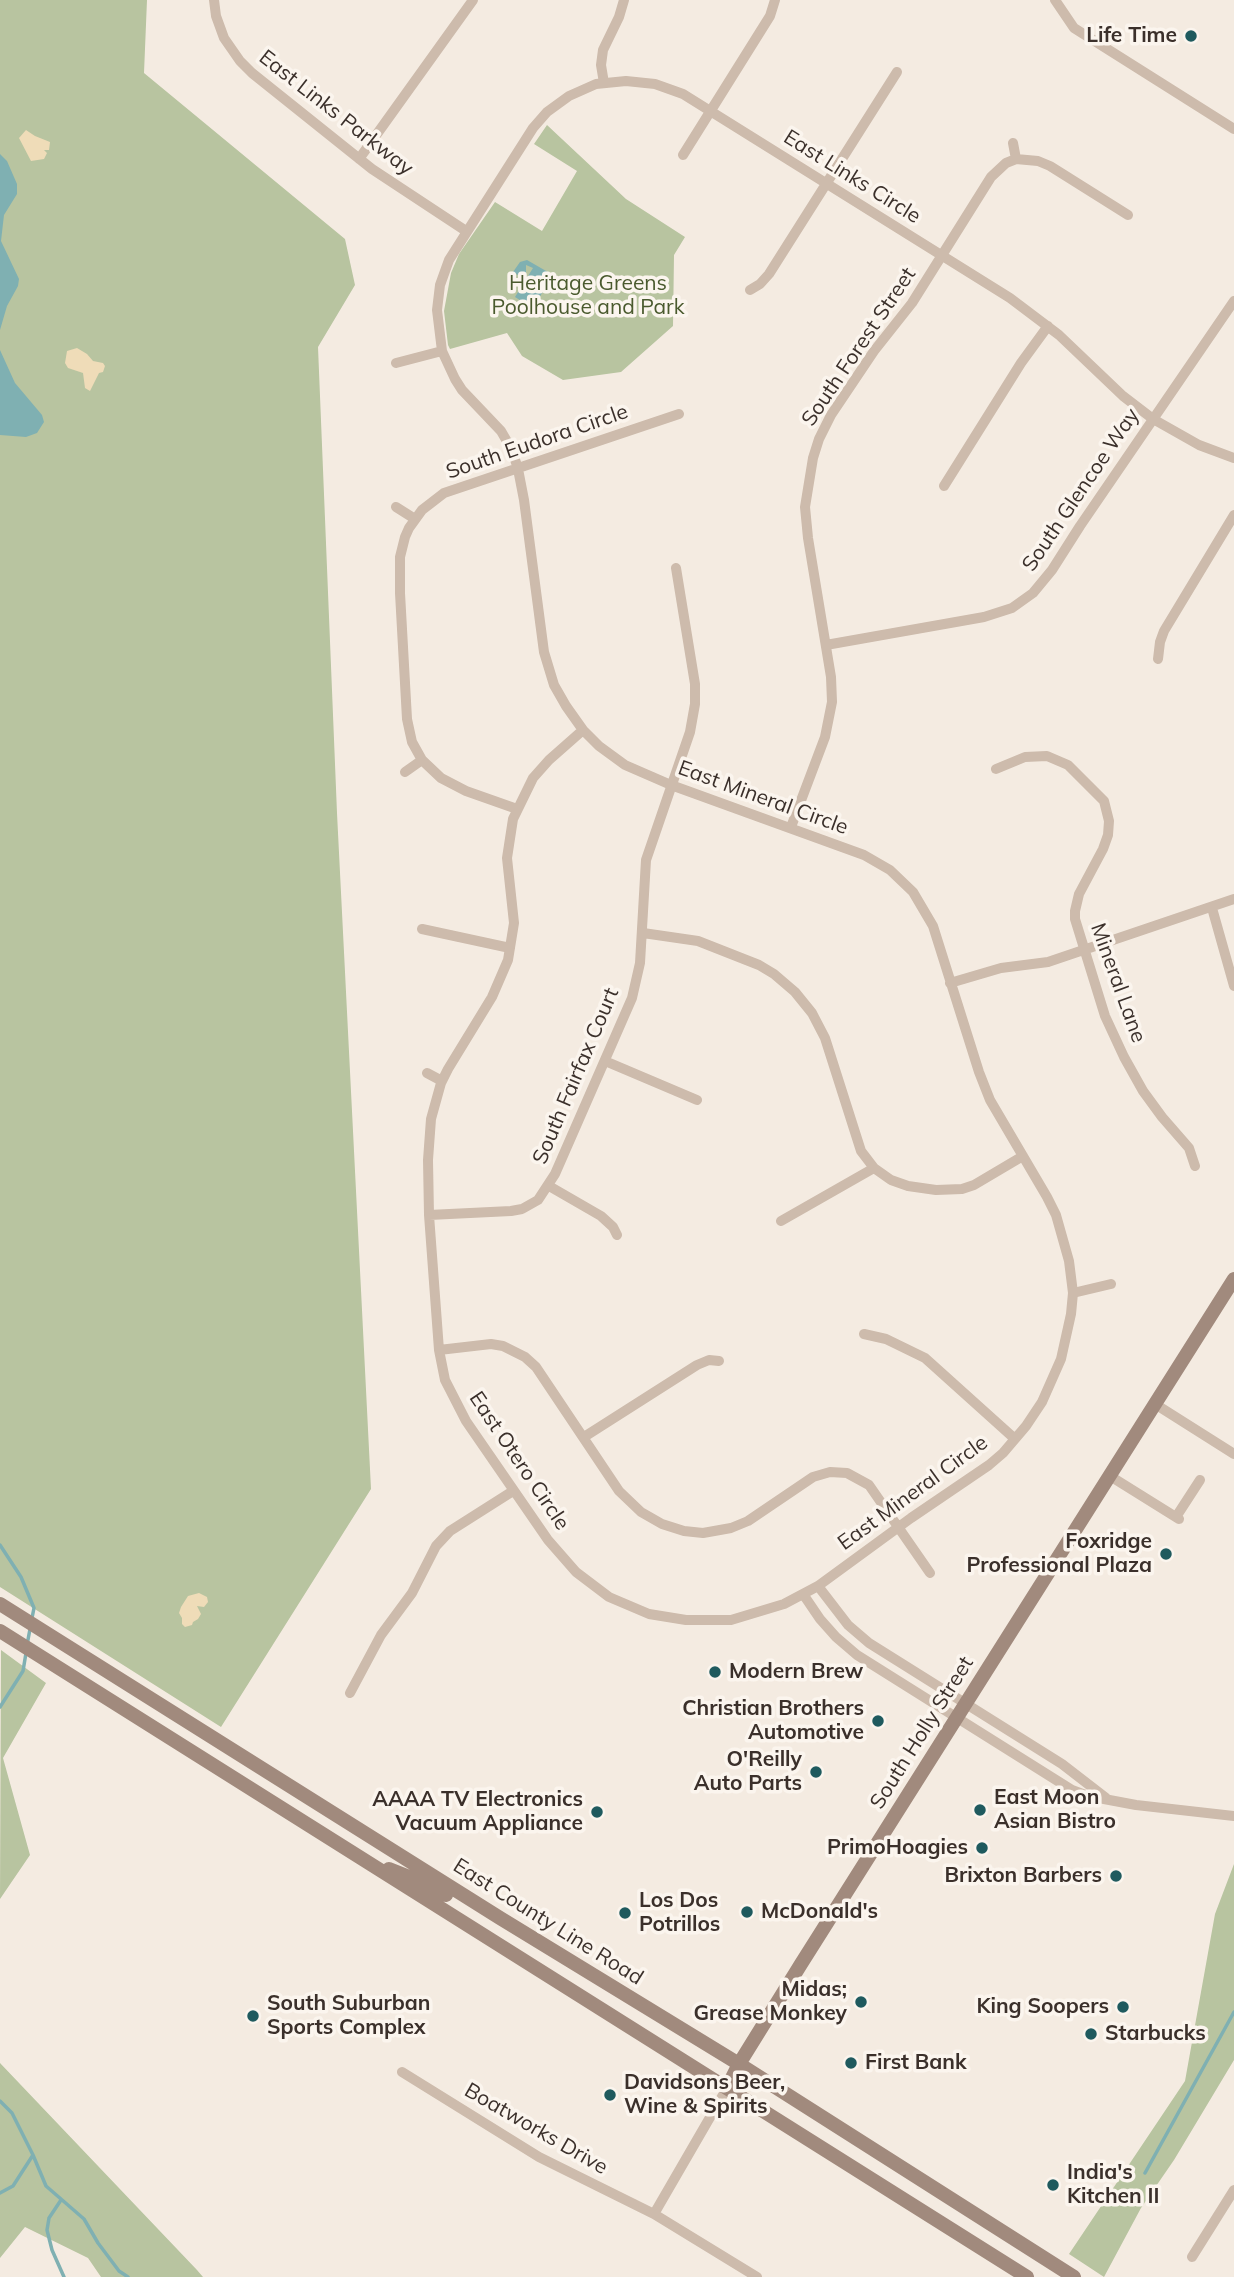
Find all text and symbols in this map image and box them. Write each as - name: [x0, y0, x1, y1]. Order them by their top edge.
- place label: Life Time: [1086, 23, 1177, 49]
- marker: Life Time: [1183, 28, 1199, 44]
- street label: East Links Parkway: [254, 45, 418, 181]
- street label: East Links Circle: [779, 125, 925, 229]
- street label: South Forest Street: [797, 263, 921, 431]
- park label: Heritage Greens Poolhouse and Park: [491, 271, 685, 321]
- street label: South Eudora Circle: [443, 399, 631, 485]
- street label: South Glencoe Way: [1017, 404, 1145, 576]
- street label: East Mineral Circle: [675, 756, 851, 840]
- street label: Mineral Lane: [1085, 920, 1151, 1046]
- street label: South Fairfax Court: [527, 984, 625, 1168]
- street label: East Otero Circle: [463, 1387, 575, 1535]
- street label: East Mineral Circle: [833, 1430, 993, 1556]
- place label: Foxridge Professional Plaza: [967, 1529, 1152, 1579]
- marker: Foxridge Professional Plaza: [1158, 1546, 1174, 1562]
- street label: South Holly Street: [865, 1652, 979, 1814]
- place label: Modern Brew: [729, 1659, 863, 1685]
- marker: Modern Brew: [707, 1664, 723, 1680]
- place label: Christian Brothers Automotive: [682, 1696, 864, 1746]
- marker: Christian Brothers Automotive: [870, 1713, 886, 1729]
- place label: O'Reilly Auto Parts: [694, 1747, 802, 1797]
- marker: O'Reilly Auto Parts: [808, 1764, 824, 1780]
- place label: East Moon Asian Bistro: [994, 1785, 1116, 1835]
- place label: AAAA TV Electronics Vacuum Appliance: [372, 1787, 583, 1837]
- marker: East Moon Asian Bistro: [972, 1802, 988, 1818]
- marker: AAAA TV Electronics Vacuum Appliance: [589, 1804, 605, 1820]
- place label: PrimoHoagies: [827, 1835, 968, 1861]
- marker: PrimoHoagies: [974, 1840, 990, 1856]
- street label: East County Line Road: [448, 1853, 648, 1991]
- place label: Brixton Barbers: [945, 1863, 1102, 1889]
- marker: Brixton Barbers: [1108, 1868, 1124, 1884]
- place label: Los Dos Potrillos: [639, 1888, 720, 1938]
- place label: McDonald's: [761, 1899, 878, 1925]
- marker: McDonald's: [739, 1904, 755, 1920]
- marker: Los Dos Potrillos: [617, 1905, 633, 1921]
- place label: Midas; Grease Monkey: [694, 1977, 847, 2027]
- place label: South Suburban Sports Complex: [267, 1991, 430, 2041]
- marker: Midas; Grease Monkey: [853, 1994, 869, 2010]
- place label: King Soopers: [976, 1994, 1109, 2020]
- marker: King Soopers: [1115, 1999, 1131, 2015]
- marker: South Suburban Sports Complex: [245, 2008, 261, 2024]
- place label: Starbucks: [1105, 2021, 1206, 2047]
- marker: Starbucks: [1083, 2026, 1099, 2042]
- place label: First Bank: [865, 2050, 967, 2076]
- marker: First Bank: [843, 2055, 859, 2071]
- place label: Davidsons Beer, Wine & Spirits: [624, 2070, 785, 2120]
- street label: Boatworks Drive: [460, 2078, 612, 2180]
- marker: Davidsons Beer, Wine & Spirits: [602, 2087, 618, 2103]
- place label: India's Kitchen II: [1067, 2160, 1159, 2210]
- marker: India's Kitchen II: [1045, 2177, 1061, 2193]

